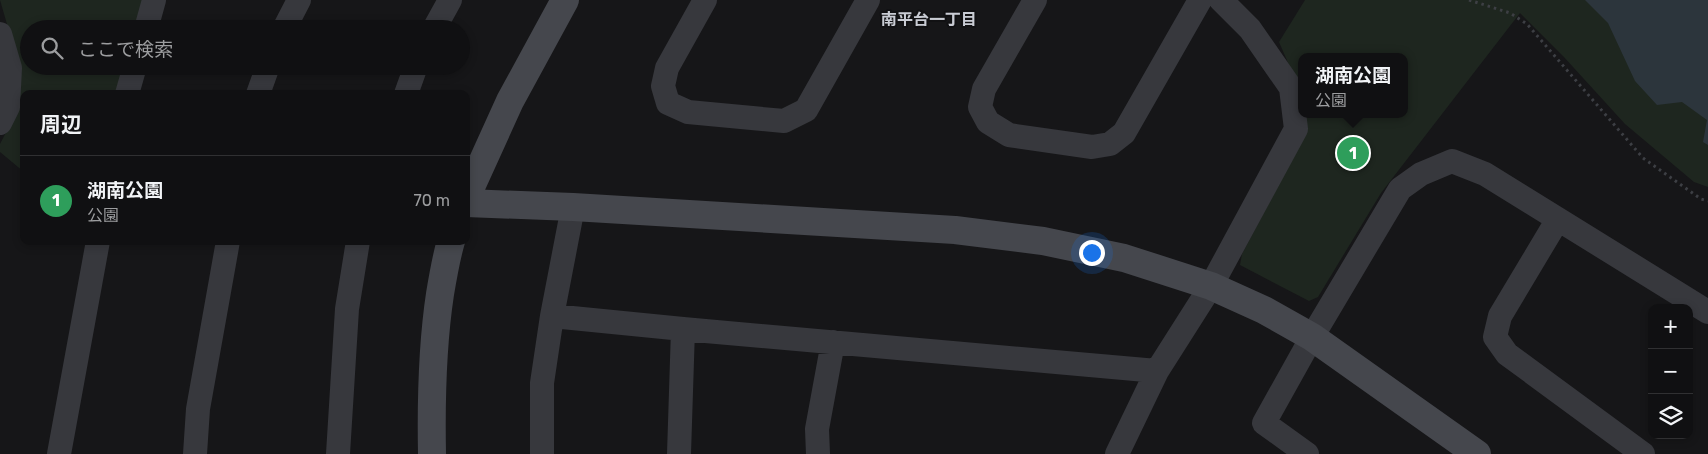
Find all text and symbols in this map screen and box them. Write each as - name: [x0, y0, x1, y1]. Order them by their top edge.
- district label: 南平台一丁目: [881, 10, 977, 29]
- search box: [20, 20, 470, 75]
- icon: search: [38, 34, 66, 62]
- text: ここで検索: [78, 38, 173, 61]
- popup: [1298, 53, 1408, 118]
- text: 湖南公園: [1315, 64, 1391, 87]
- text: 公園: [1315, 91, 1347, 110]
- text: 周辺: [40, 112, 82, 137]
- pin: 1: [1337, 134, 1369, 172]
- text: 湖南公園: [87, 179, 163, 202]
- text: 1: [52, 191, 60, 210]
- text: 70 m: [413, 191, 450, 210]
- text: 公園: [87, 206, 119, 225]
- your location: [1079, 240, 1105, 266]
- map controls: [1648, 304, 1693, 439]
- button: +: [1648, 304, 1693, 349]
- button: −: [1648, 349, 1693, 394]
- button: layers: [1648, 394, 1693, 439]

